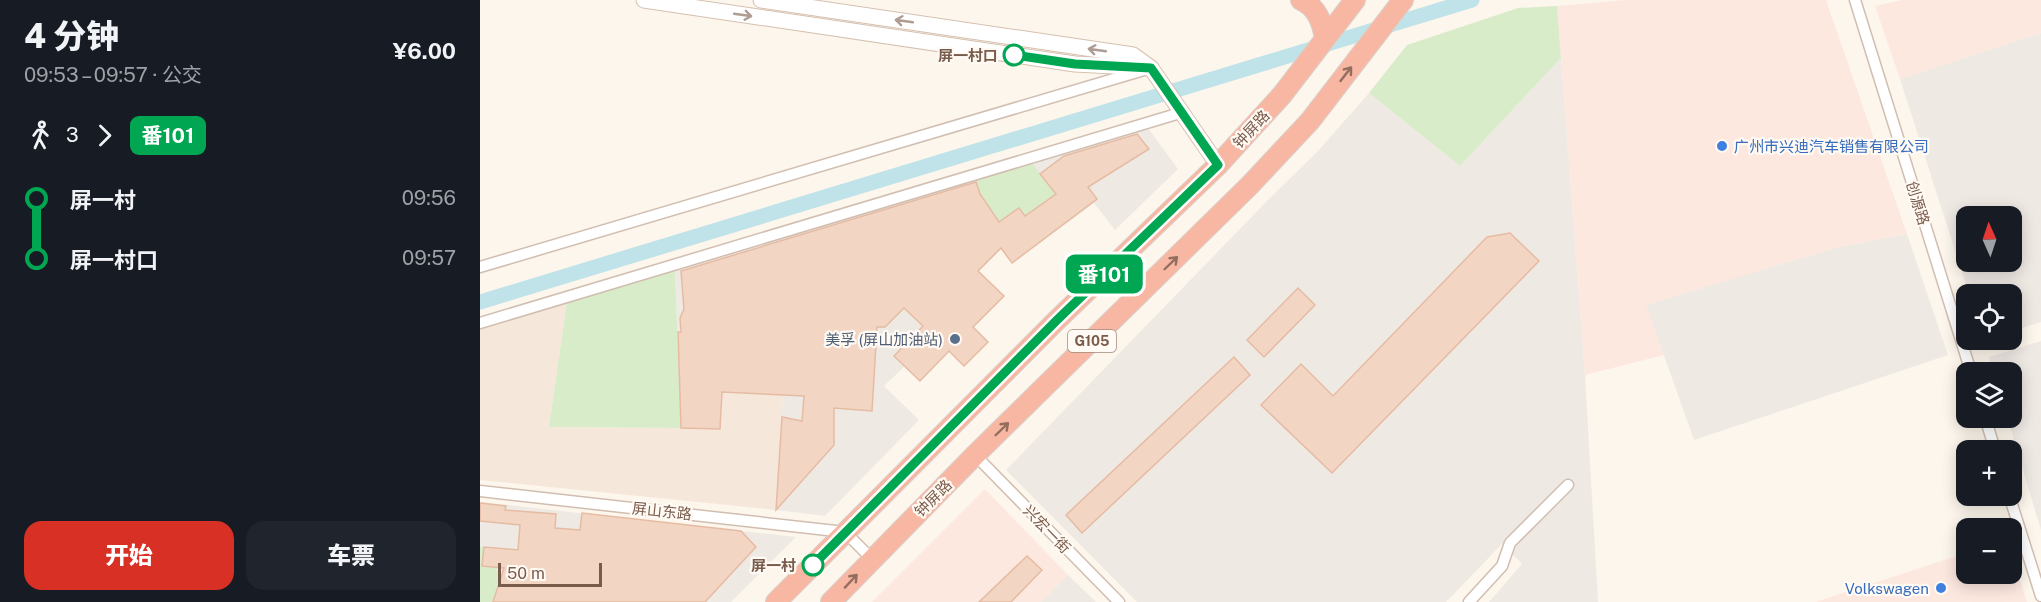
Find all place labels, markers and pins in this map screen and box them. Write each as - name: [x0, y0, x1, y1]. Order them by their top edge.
- marker: 屏一村口: [1003, 44, 1025, 66]
- place label: 屏一村口: [938, 47, 998, 64]
- place label: 广州市兴迪汽车销售有限公司: [1734, 138, 1929, 155]
- marker: 广州市兴迪汽车销售有限公司: [1715, 139, 1729, 153]
- place label: 美孚 (屏山加油站): [825, 331, 943, 348]
- marker: 美孚 (屏山加油站): [948, 332, 962, 346]
- marker: 屏一村: [802, 554, 824, 576]
- place label: 屏一村: [751, 557, 796, 574]
- place label: Volkswagen: [1845, 580, 1929, 597]
- marker: Volkswagen: [1934, 581, 1948, 595]

